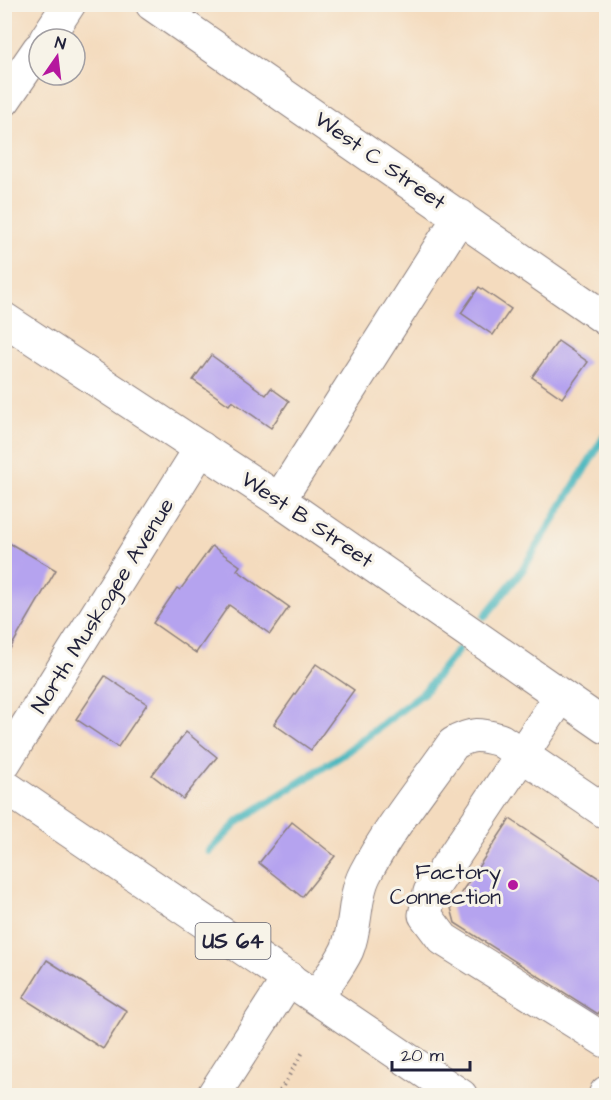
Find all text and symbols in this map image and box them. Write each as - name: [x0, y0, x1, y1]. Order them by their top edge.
- north arrow: [27, 27, 87, 87]
- text: N: [53, 32, 68, 55]
- street label: West C Street: [308, 104, 452, 218]
- street label: West B Street: [235, 464, 379, 576]
- street label: North Muskogee Avenue: [24, 492, 183, 720]
- place label: Factory Connection: [390, 857, 501, 913]
- marker: Factory Connection: [506, 878, 520, 892]
- road number: US 64: [196, 923, 270, 959]
- scale bar: [392, 1034, 470, 1072]
- text: 20 m: [401, 1043, 444, 1068]

